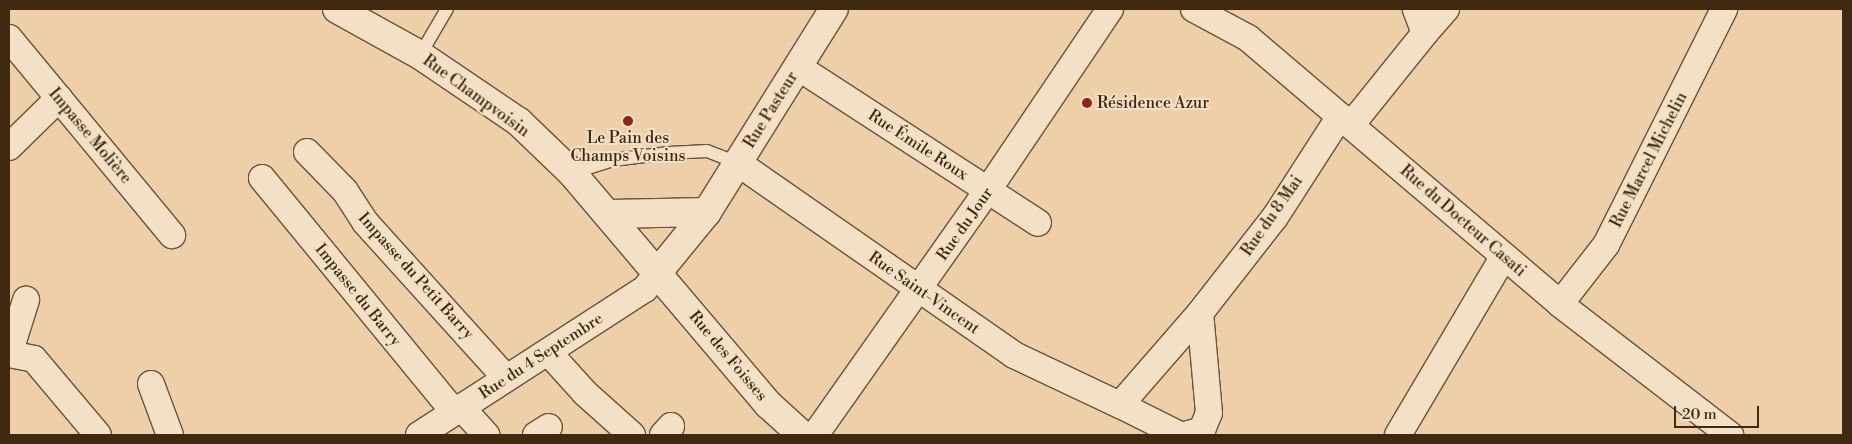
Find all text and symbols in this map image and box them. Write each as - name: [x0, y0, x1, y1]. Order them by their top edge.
- street label: Rue Champvoisin: [419, 51, 533, 141]
- street label: Rue Pasteur: [740, 68, 802, 152]
- street label: Impasse Molière: [44, 84, 136, 188]
- street label: Rue Marcel Michelin: [1607, 89, 1691, 231]
- place label: Résidence Azur: [1097, 93, 1209, 113]
- marker: Résidence Azur: [1081, 97, 1093, 109]
- street label: Rue Émile Roux: [864, 106, 972, 184]
- marker: Le Pain des Champs Voisins: [622, 115, 634, 127]
- place label: Le Pain des Champs Voisins: [570, 128, 686, 166]
- street label: Rue du Docteur Casati: [1396, 161, 1530, 281]
- street label: Rue du 8 Mai: [1237, 172, 1307, 260]
- street label: Rue du Jour: [933, 184, 997, 264]
- street label: Impasse du Petit Barry: [354, 209, 478, 343]
- street label: Impasse du Barry: [311, 240, 405, 350]
- street label: Rue Saint-Vincent: [865, 248, 983, 338]
- street label: Rue des Foisses: [685, 307, 771, 405]
- street label: Rue du 4 Septembre: [475, 309, 607, 403]
- scale bar: [1677, 396, 1762, 428]
- text: 20 m: [1682, 405, 1717, 424]

